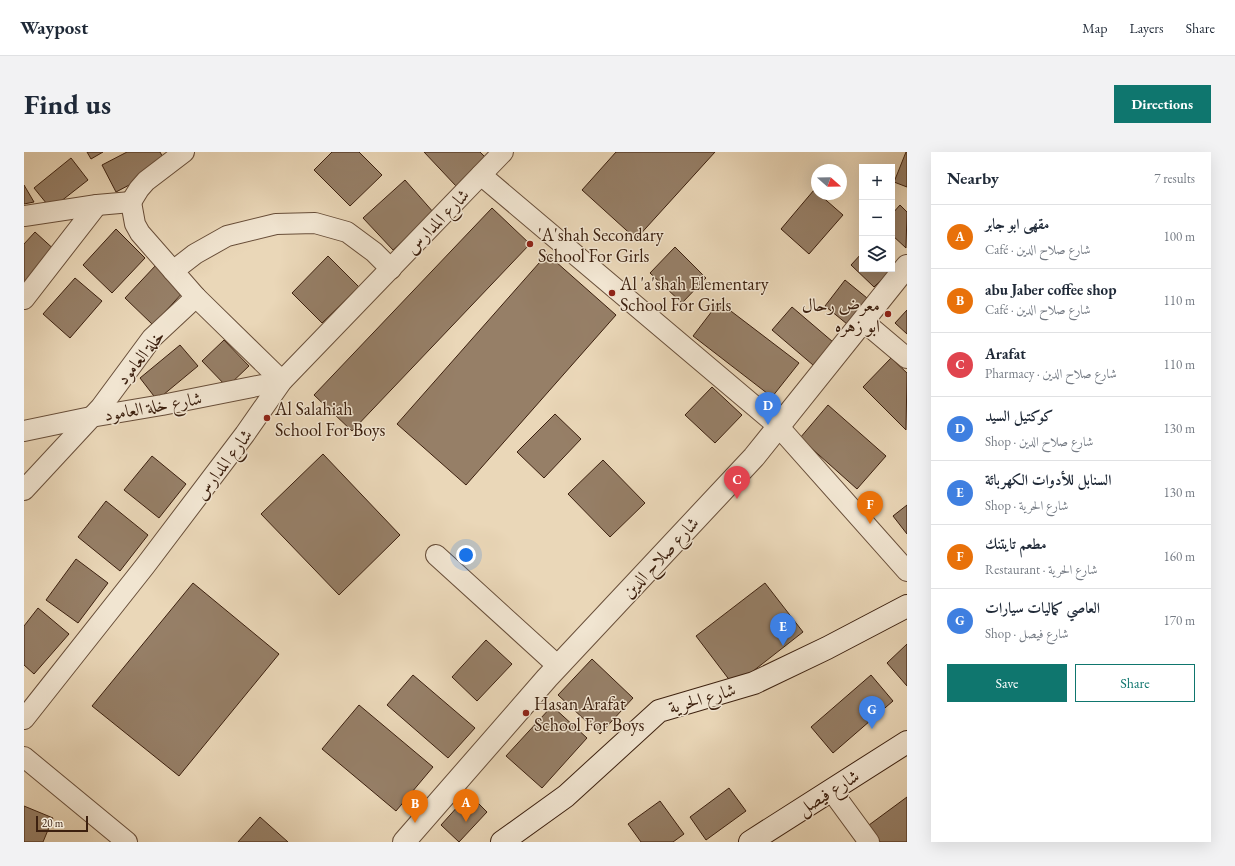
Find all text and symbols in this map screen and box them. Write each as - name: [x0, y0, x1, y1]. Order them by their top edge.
- text: Waypost: [20, 15, 88, 40]
- text: Map: [1082, 19, 1107, 37]
- text: Layers: [1129, 19, 1164, 37]
- text: Share: [1186, 19, 1215, 37]
- button: Directions: [1114, 85, 1211, 123]
- text: Find us: [24, 86, 111, 122]
- north arrow: [811, 164, 847, 200]
- map controls: [859, 164, 895, 272]
- button: +: [859, 164, 895, 200]
- text: Nearby: [947, 167, 999, 189]
- text: 7 results: [1154, 170, 1195, 187]
- street label: شارع المدارس: [400, 183, 477, 261]
- button: −: [859, 200, 895, 236]
- text: مقهى ابو جابر: [985, 214, 1049, 233]
- place label: 'A'shah Secondary School For Girls: [538, 223, 664, 267]
- text: A: [955, 228, 965, 245]
- text: 100 m: [1164, 228, 1195, 245]
- button: layers: [859, 236, 895, 272]
- marker: 'A'shah Secondary School For Girls: [525, 239, 535, 249]
- text: Café · شارع صلاح الدين: [985, 241, 1091, 258]
- place label: Al 'a'shah Elementary School For Girls: [619, 272, 769, 316]
- text: abu Jaber coffee shop: [985, 280, 1116, 299]
- marker: Al 'a'shah Elementary School For Girls: [607, 288, 617, 298]
- text: B: [956, 292, 964, 309]
- text: 110 m: [1164, 292, 1195, 309]
- place label: معرض رحال ابو زهره: [802, 293, 880, 338]
- text: Café · شارع صلاح الدين: [985, 301, 1091, 318]
- marker: معرض رحال ابو زهره: [883, 309, 893, 319]
- street label: خلة العامود: [111, 325, 169, 389]
- text: Arafat: [985, 344, 1026, 363]
- text: C: [955, 356, 965, 373]
- text: 110 m: [1164, 356, 1195, 373]
- text: Pharmacy · شارع صلاح الدين: [985, 365, 1117, 382]
- street label: شارع خلة العامود: [102, 386, 204, 430]
- pin: D: [755, 392, 781, 425]
- place label: Al Salahiah School For Boys: [274, 397, 386, 441]
- text: كوكتيل السيد: [985, 406, 1053, 425]
- marker: Al Salahiah School For Boys: [262, 413, 272, 423]
- text: D: [955, 420, 965, 437]
- text: 130 m: [1164, 420, 1195, 437]
- street label: شارع المدارس: [189, 424, 260, 506]
- text: Shop · شارع صلاح الدين: [985, 433, 1093, 450]
- pin: C: [724, 466, 750, 499]
- text: السنابل للأدوات الكهربائة: [985, 470, 1111, 489]
- text: E: [956, 484, 964, 501]
- text: 130 m: [1164, 484, 1195, 501]
- pin: F: [857, 491, 883, 524]
- text: Shop · شارع الحرية: [985, 497, 1068, 514]
- street label: شارع صلاح الدين: [616, 511, 707, 606]
- text: مطعم تايتنك: [985, 534, 1047, 553]
- your location: [456, 545, 476, 565]
- text: F: [956, 548, 964, 565]
- text: 160 m: [1164, 548, 1195, 565]
- text: Restaurant · شارع الحرية: [985, 561, 1098, 578]
- text: العاصي كماليات سيارات: [985, 598, 1100, 617]
- text: G: [955, 612, 965, 629]
- text: 170 m: [1164, 612, 1195, 629]
- pin: E: [770, 613, 796, 646]
- text: Shop · شارع فيصل: [985, 625, 1069, 642]
- button: Save: [947, 664, 1067, 702]
- button: Share: [1075, 664, 1195, 702]
- street label: شارع الحرية: [666, 677, 739, 722]
- place label: Hasan Arafat School For Boys: [534, 692, 645, 736]
- pin: G: [859, 696, 885, 729]
- marker: Hasan Arafat School For Boys: [521, 708, 531, 718]
- street label: شارع فيصل: [793, 764, 866, 823]
- pin: A: [453, 789, 479, 822]
- pin: B: [402, 790, 428, 823]
- scale bar: [36, 814, 88, 833]
- text: 20 m: [42, 816, 63, 830]

